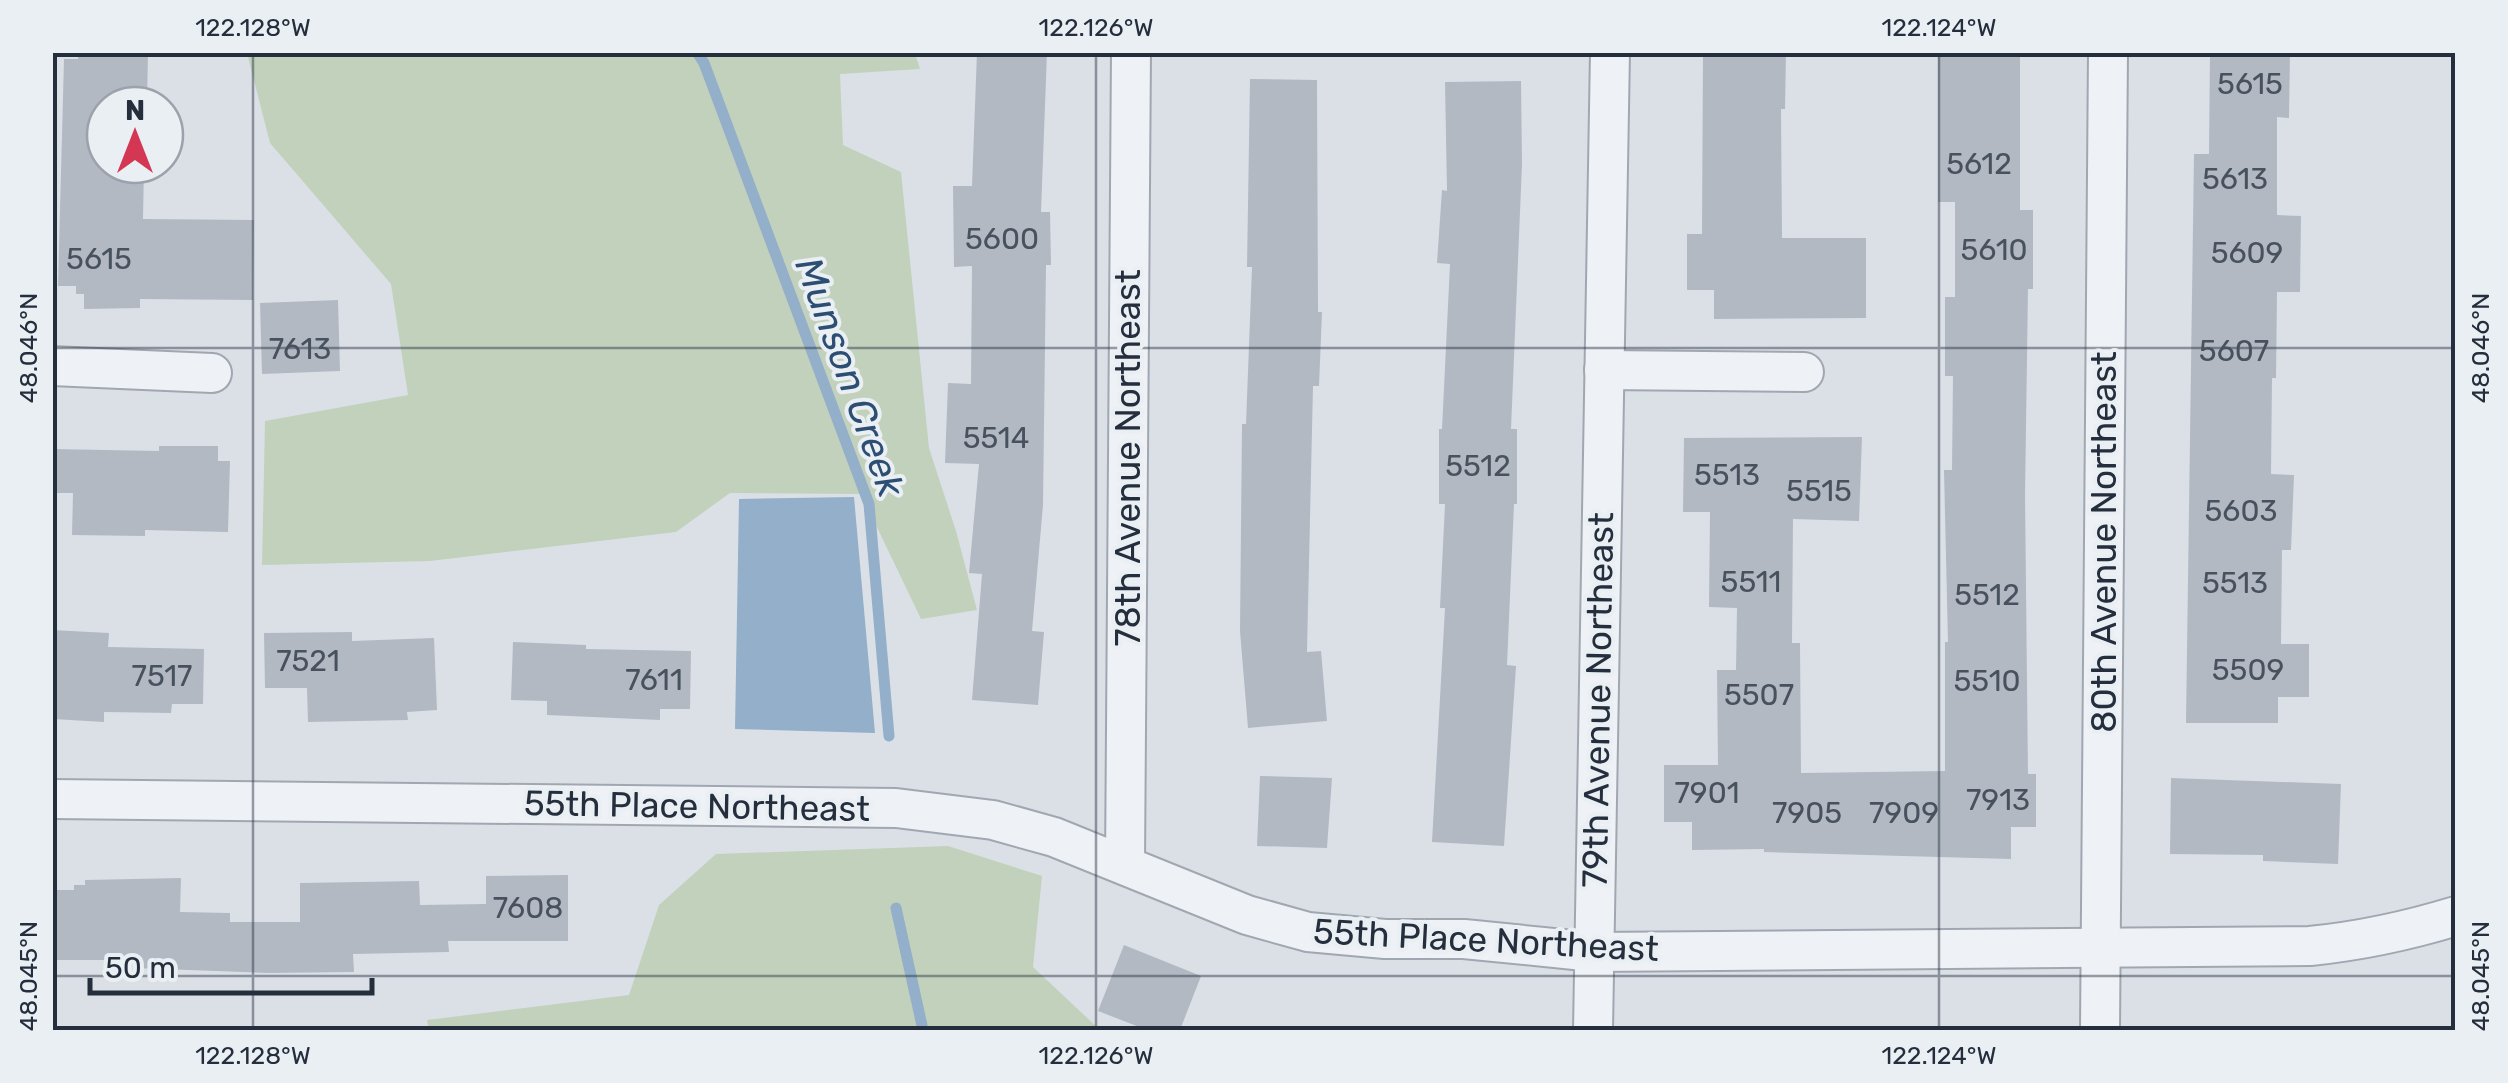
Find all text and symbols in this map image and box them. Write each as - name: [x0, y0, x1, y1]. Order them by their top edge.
- text: 122.128°W: [195, 13, 311, 42]
- text: 122.126°W: [1039, 13, 1153, 42]
- text: 122.124°W: [1881, 13, 1997, 42]
- house number: 5615: [2217, 66, 2283, 102]
- north arrow: [85, 85, 185, 185]
- text: N: [125, 94, 145, 127]
- house number: 5612: [1946, 146, 2012, 182]
- house number: 5613: [2202, 161, 2268, 197]
- house number: 5600: [965, 221, 1039, 257]
- house number: 5610: [1960, 232, 2028, 268]
- house number: 5609: [2211, 235, 2283, 271]
- house number: 5615: [66, 241, 132, 277]
- water label: Munson Creek: [785, 251, 915, 503]
- street label: 78th Avenue Northeast: [1107, 269, 1149, 647]
- text: 48.046°N: [14, 293, 43, 403]
- text: 48.046°N: [2466, 293, 2495, 403]
- house number: 7613: [269, 331, 331, 367]
- house number: 5607: [2199, 333, 2269, 369]
- street label: 80th Avenue Northeast: [2083, 351, 2125, 733]
- house number: 5514: [963, 420, 1029, 456]
- house number: 5512: [1445, 448, 1511, 484]
- house number: 5513: [1694, 457, 1760, 493]
- house number: 5515: [1786, 473, 1852, 509]
- house number: 5603: [2205, 493, 2278, 529]
- street label: 79th Avenue Northeast: [1574, 512, 1622, 888]
- house number: 5511: [1721, 564, 1781, 600]
- house number: 5513: [2202, 565, 2268, 601]
- house number: 5512: [1954, 577, 2020, 613]
- house number: 7521: [276, 643, 340, 679]
- house number: 5509: [2212, 652, 2284, 688]
- house number: 7517: [132, 658, 192, 694]
- house number: 7611: [625, 662, 683, 698]
- house number: 5510: [1953, 663, 2021, 699]
- house number: 5507: [1724, 677, 1794, 713]
- house number: 7901: [1674, 775, 1740, 811]
- street label: 55th Place Northeast: [524, 782, 870, 830]
- house number: 7913: [1966, 782, 2030, 818]
- house number: 7905: [1772, 795, 1842, 831]
- house number: 7909: [1869, 795, 1939, 831]
- house number: 7608: [493, 890, 563, 926]
- street label: 55th Place Northeast: [1312, 910, 1660, 970]
- text: 48.045°N: [14, 921, 43, 1031]
- text: 48.045°N: [2466, 921, 2495, 1031]
- scale bar: [90, 933, 372, 995]
- text: 50 m: [105, 950, 176, 986]
- text: 122.128°W: [195, 1041, 311, 1070]
- text: 122.126°W: [1039, 1041, 1153, 1070]
- text: 122.124°W: [1881, 1041, 1997, 1070]

